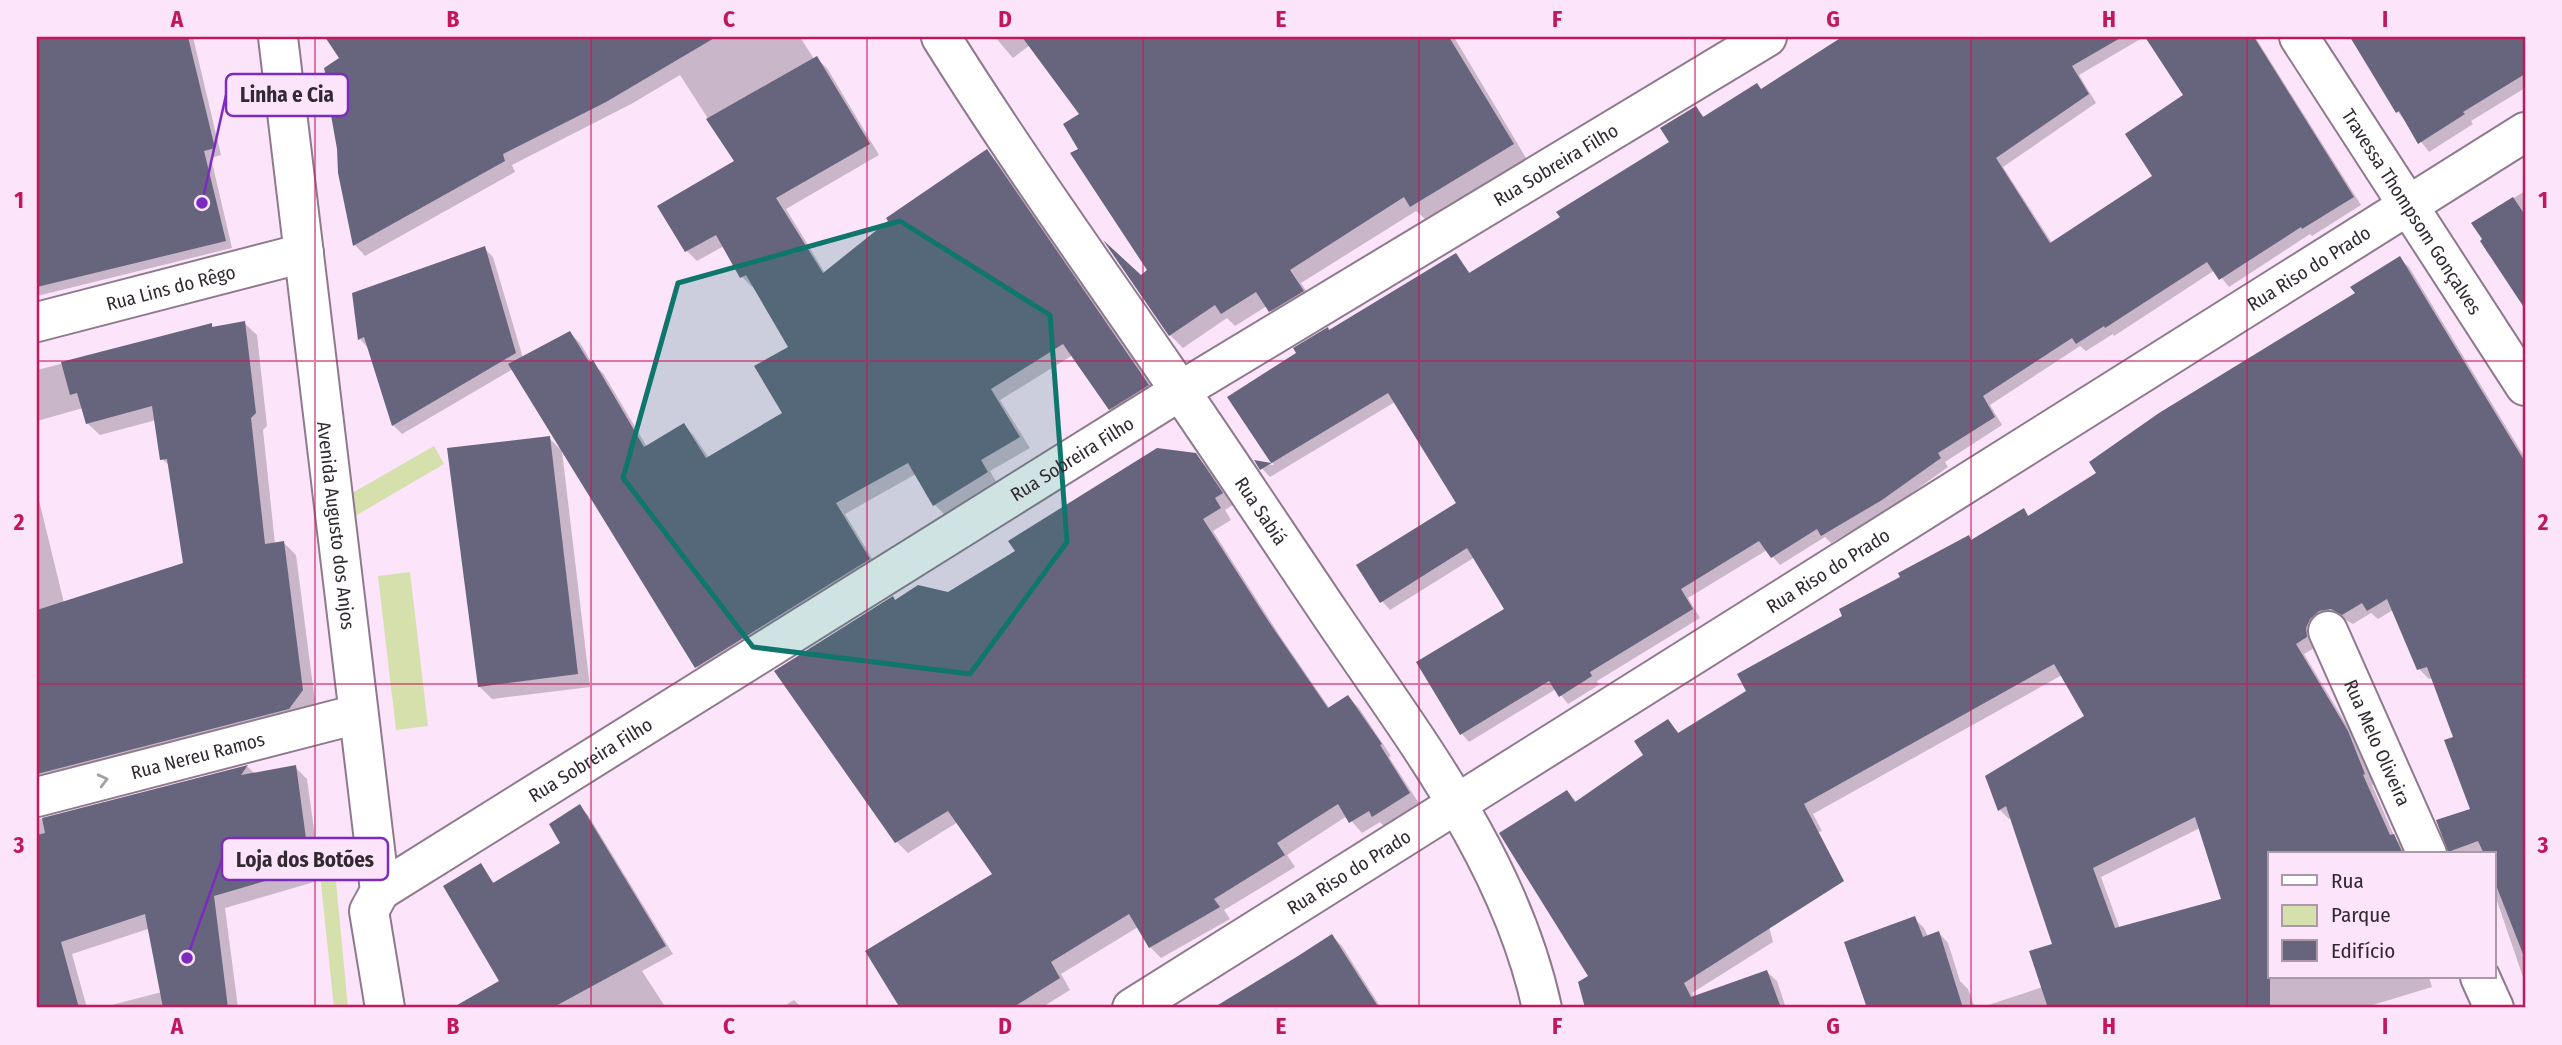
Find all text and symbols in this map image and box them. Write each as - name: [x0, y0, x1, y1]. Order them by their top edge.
- text: A: [170, 5, 184, 33]
- text: B: [447, 5, 460, 33]
- text: C: [723, 5, 735, 33]
- text: D: [998, 5, 1012, 33]
- text: E: [1276, 5, 1287, 33]
- text: F: [1552, 5, 1562, 33]
- text: G: [1826, 5, 1840, 33]
- text: H: [2102, 5, 2116, 33]
- text: I: [2382, 5, 2388, 33]
- callout: Linha e Cia: [226, 74, 348, 116]
- text: Linha e Cia: [240, 82, 334, 108]
- street label: Travessa Thompsom Gonçalves: [2337, 104, 2487, 319]
- street label: Rua Sobreira Filho: [1489, 118, 1622, 211]
- text: 1: [14, 186, 24, 214]
- text: 1: [2538, 186, 2548, 214]
- street label: Rua Riso do Prado: [2243, 221, 2375, 315]
- street label: Rua Lins do Rêgo: [104, 260, 238, 315]
- street label: Rua Sobreira Filho: [1006, 411, 1138, 506]
- street label: Avenida Augusto dos Anjos: [313, 420, 360, 631]
- street label: Rua Sabiá: [1230, 472, 1292, 549]
- text: 2: [13, 508, 25, 536]
- text: 2: [2537, 508, 2549, 536]
- street label: Rua Riso do Prado: [1762, 523, 1894, 618]
- street label: Rua Melo Oliveira: [2339, 676, 2416, 809]
- street label: Rua Sobreira Filho: [524, 712, 656, 807]
- street label: Rua Nereu Ramos: [128, 727, 267, 784]
- one-way arrow: [97, 774, 109, 788]
- street label: Rua Riso do Prado: [1283, 824, 1415, 919]
- text: 3: [13, 831, 25, 859]
- text: 3: [2537, 831, 2549, 859]
- callout: Loja dos Botões: [222, 838, 388, 880]
- text: Loja dos Botões: [236, 847, 374, 873]
- legend: [2268, 852, 2496, 978]
- text: Rua: [2331, 868, 2364, 894]
- text: Parque: [2331, 902, 2391, 928]
- text: Edifício: [2331, 938, 2395, 964]
- text: A: [170, 1012, 184, 1040]
- text: B: [447, 1012, 460, 1040]
- text: C: [723, 1012, 735, 1040]
- text: D: [998, 1012, 1012, 1040]
- text: E: [1276, 1012, 1287, 1040]
- text: F: [1552, 1012, 1562, 1040]
- text: G: [1826, 1012, 1840, 1040]
- text: H: [2102, 1012, 2116, 1040]
- text: I: [2382, 1012, 2388, 1040]

